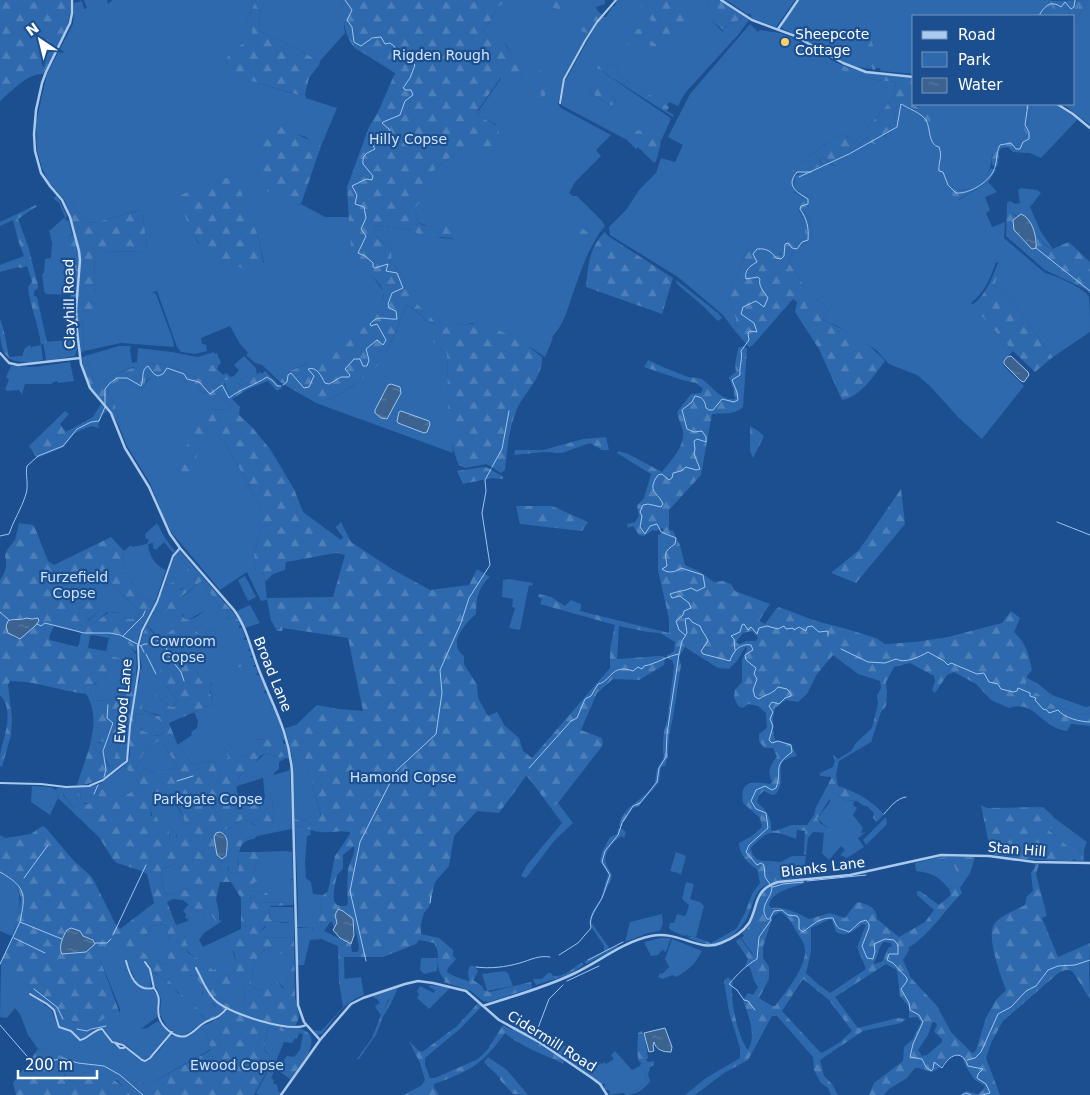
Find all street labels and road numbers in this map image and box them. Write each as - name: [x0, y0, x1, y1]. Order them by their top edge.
- street label: Clayhill Road: [60, 259, 78, 349]
- street label: Broad Lane: [251, 634, 295, 714]
- street label: Ewood Lane: [111, 658, 135, 744]
- street label: Stan Hill: [987, 838, 1047, 860]
- street label: Blanks Lane: [780, 854, 866, 880]
- street label: Cidermill Road: [505, 1007, 599, 1075]

